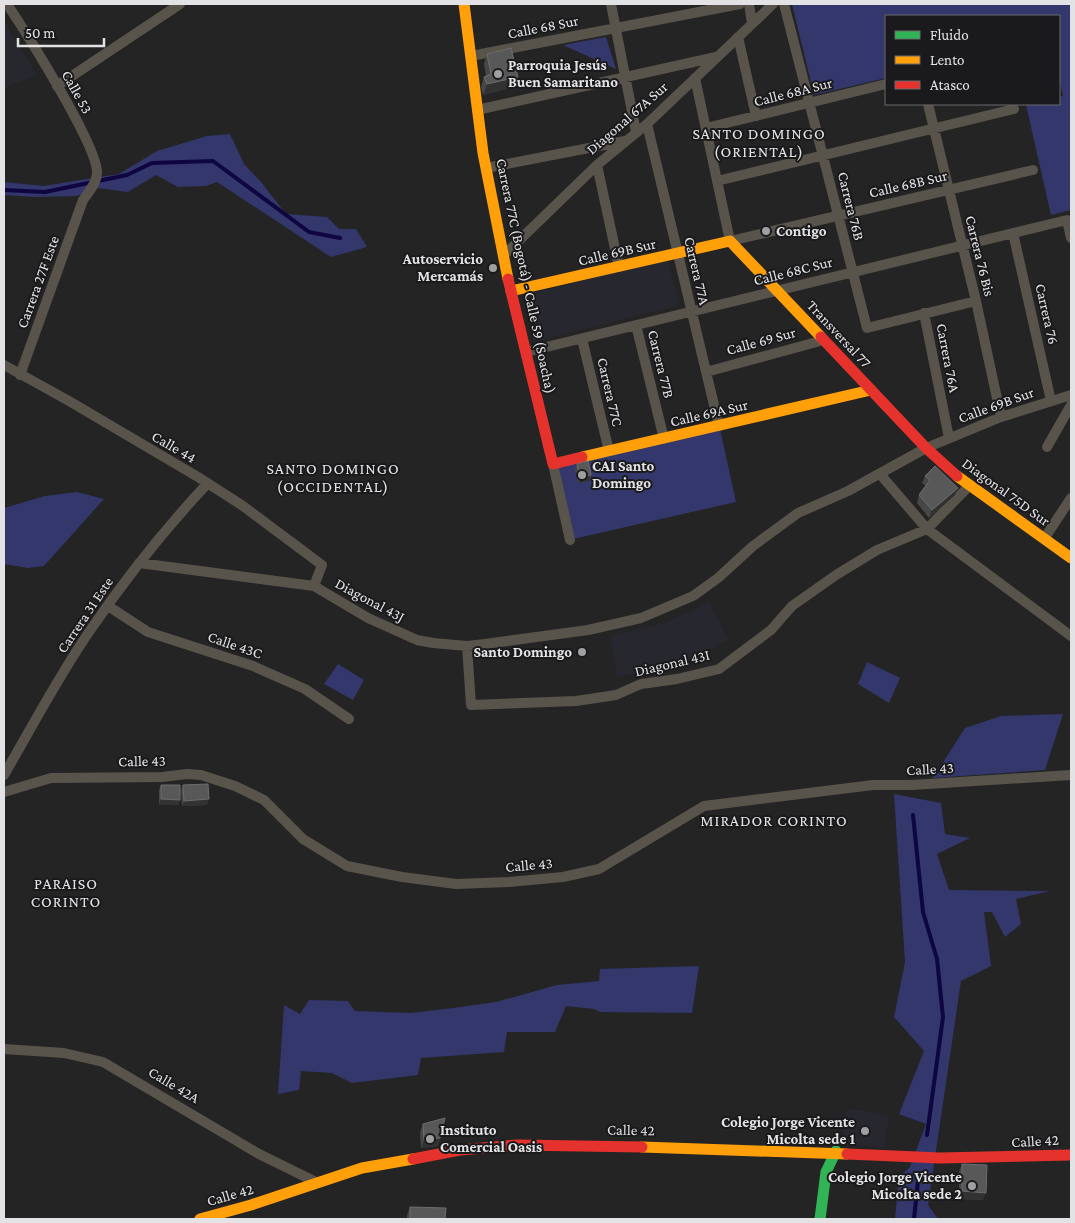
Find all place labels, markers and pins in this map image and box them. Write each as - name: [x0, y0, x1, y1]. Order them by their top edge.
- place label: Parroquia Jesús Buen Samaritano: [508, 57, 618, 90]
- marker: Parroquia Jesús Buen Samaritano: [492, 68, 504, 80]
- place label: Contigo: [776, 223, 827, 239]
- marker: Contigo: [760, 225, 772, 237]
- place label: Autoservicio Mercamás: [402, 251, 483, 284]
- marker: Autoservicio Mercamás: [487, 262, 499, 274]
- place label: CAI Santo Domingo: [592, 458, 655, 491]
- marker: CAI Santo Domingo: [576, 469, 588, 481]
- place label: Santo Domingo: [474, 644, 572, 660]
- marker: Santo Domingo: [576, 646, 588, 658]
- place label: Colegio Jorge Vicente Micolta sede 1: [721, 1114, 855, 1147]
- place label: Instituto Comercial Oasis: [440, 1122, 542, 1155]
- marker: Colegio Jorge Vicente Micolta sede 1: [859, 1125, 871, 1137]
- marker: Instituto Comercial Oasis: [424, 1133, 436, 1145]
- place label: Colegio Jorge Vicente Micolta sede 2: [828, 1169, 962, 1202]
- marker: Colegio Jorge Vicente Micolta sede 2: [966, 1180, 978, 1192]

